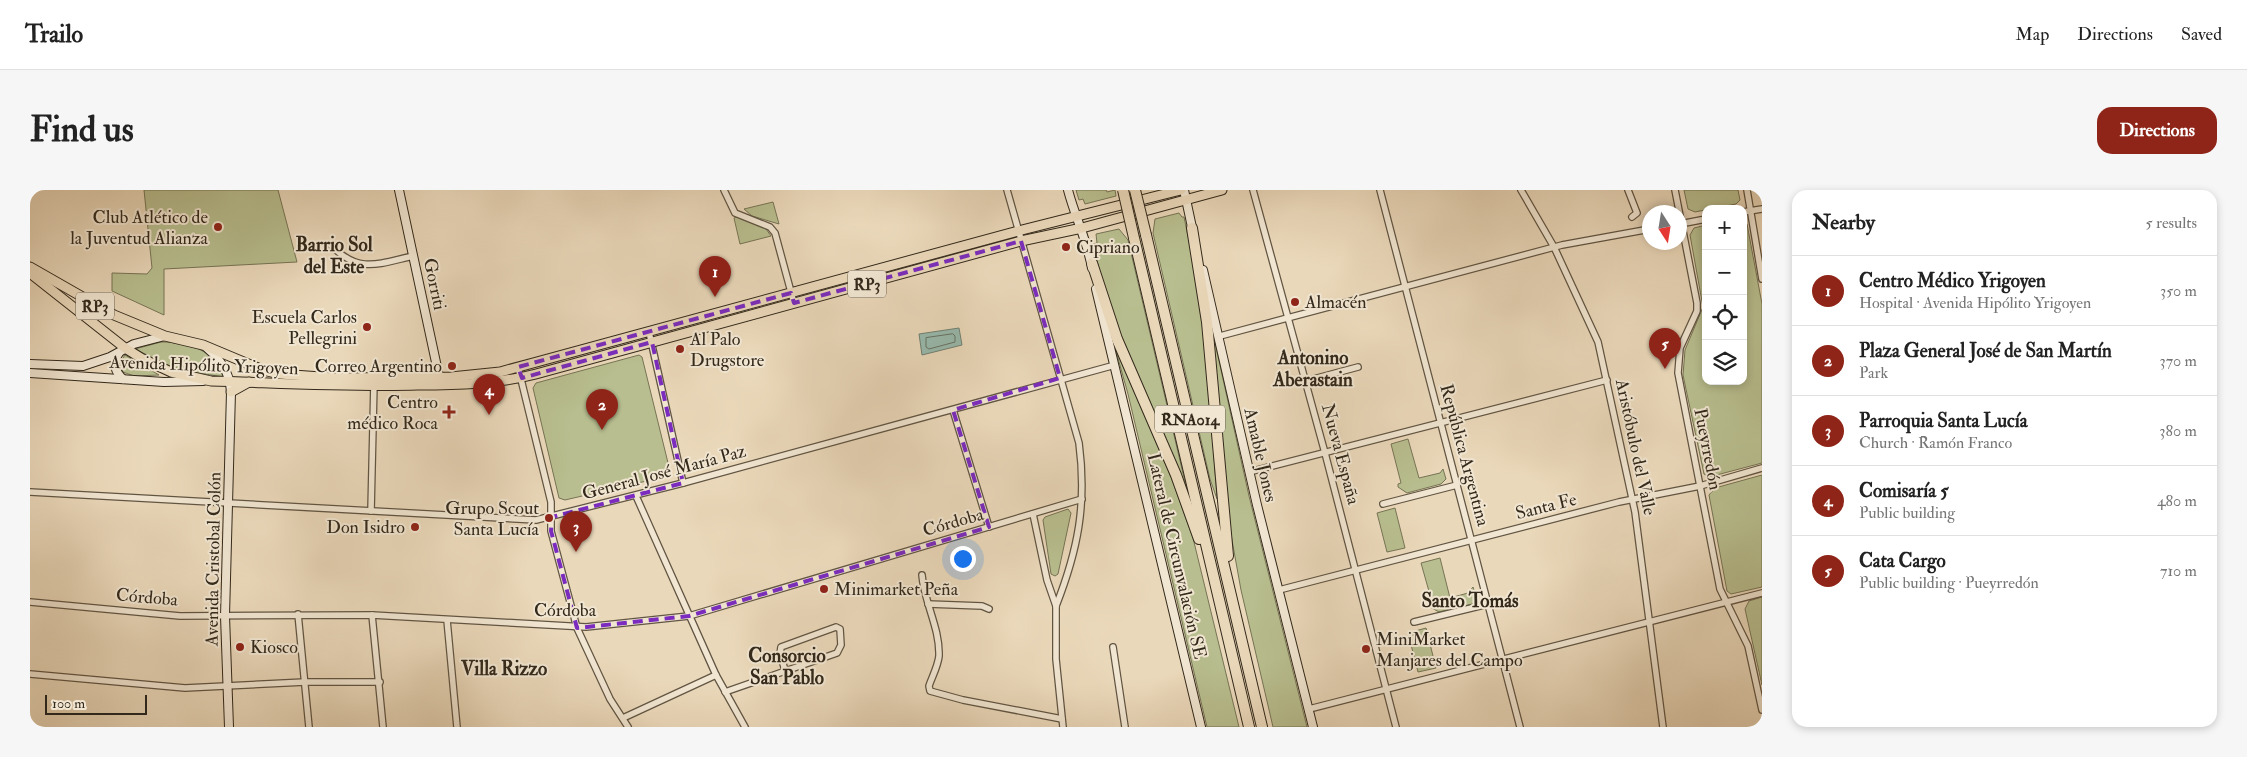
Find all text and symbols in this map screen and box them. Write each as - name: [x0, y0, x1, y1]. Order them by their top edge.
- text: Trailo: [25, 19, 83, 50]
- text: Map: [2016, 23, 2049, 46]
- text: Directions: [2077, 23, 2153, 46]
- text: Saved: [2181, 23, 2222, 46]
- button: Directions: [2097, 107, 2217, 154]
- text: Find us: [30, 108, 134, 152]
- north arrow: [1642, 205, 1687, 250]
- map controls: [1702, 205, 1747, 385]
- button: +: [1702, 205, 1747, 250]
- place label: Club Atlético de la Juventud Alianza: [70, 206, 209, 250]
- text: Nearby: [1812, 209, 1875, 236]
- text: 5 results: [2146, 213, 2197, 233]
- marker: Club Atlético de la Juventud Alianza: [212, 221, 224, 233]
- district label: Barrio Sol del Este: [295, 233, 373, 279]
- place label: Cipriano: [1076, 236, 1140, 259]
- marker: Cipriano: [1060, 241, 1072, 253]
- button: −: [1702, 250, 1747, 295]
- street label: Gorriti: [418, 256, 451, 312]
- pin: 1: [699, 256, 731, 297]
- text: Centro Médico Yrigoyen: [1859, 269, 2046, 293]
- road number: RP3: [848, 270, 886, 298]
- text: 1: [1825, 281, 1831, 301]
- text: 350 m: [2160, 281, 2197, 301]
- place label: Almacén: [1304, 291, 1366, 314]
- road number: RP3: [76, 292, 114, 320]
- text: Hospital · Avenida Hipólito Yrigoyen: [1859, 293, 2091, 313]
- button: locate: [1702, 295, 1747, 340]
- marker: Almacén: [1289, 296, 1301, 308]
- place label: Escuela Carlos Pellegrini: [251, 306, 357, 350]
- marker: Escuela Carlos Pellegrini: [361, 321, 373, 333]
- place label: Al Palo Drugstore: [689, 328, 765, 372]
- pin: 5: [1649, 328, 1681, 369]
- text: Plaza General José de San Martín: [1859, 339, 2112, 363]
- button: layers: [1702, 340, 1747, 385]
- marker: Al Palo Drugstore: [674, 343, 686, 355]
- district label: Antonino Aberastain: [1272, 346, 1353, 392]
- street label: Avenida Hipólito Yrigoyen: [108, 351, 299, 380]
- text: 2: [1824, 351, 1832, 371]
- text: 370 m: [2160, 351, 2197, 371]
- place label: Correo Argentino: [315, 355, 442, 378]
- marker: Correo Argentino: [446, 360, 458, 372]
- text: Park: [1859, 363, 1888, 383]
- pin: 4: [473, 374, 505, 415]
- street label: Aristóbulo del Valle: [1610, 376, 1661, 518]
- street label: República Argentina: [1435, 382, 1495, 529]
- pin: 2: [586, 389, 618, 430]
- place label: Centro médico Roca: [347, 391, 439, 435]
- street label: Nueva España: [1316, 401, 1365, 508]
- marker: Centro médico Roca: [442, 405, 456, 419]
- road number: RNA014: [1155, 405, 1225, 432]
- street label: Amable Jones: [1238, 405, 1283, 504]
- street label: Pueyrredón: [1688, 406, 1727, 492]
- text: Parroquia Santa Lucía: [1859, 409, 2028, 433]
- text: 3: [1825, 421, 1831, 441]
- text: 380 m: [2159, 421, 2197, 441]
- text: Church · Ramón Franco: [1859, 433, 2012, 453]
- street label: General José María Paz: [580, 439, 749, 505]
- street label: Lateral de Circunvalación SE: [1142, 451, 1211, 661]
- street label: Avenida Cristobal Colón: [200, 472, 227, 647]
- text: Comisaría 5: [1859, 479, 1948, 503]
- street label: Santa Fe: [1513, 488, 1579, 525]
- text: 4: [1824, 491, 1832, 511]
- text: 480 m: [2157, 491, 2197, 511]
- place label: Grupo Scout Santa Lucía: [445, 497, 540, 541]
- street label: Córdoba: [920, 503, 987, 542]
- text: Public building: [1859, 503, 1955, 523]
- pin: 3: [560, 511, 592, 552]
- marker: Grupo Scout Santa Lucía: [543, 512, 555, 524]
- place label: Don Isidro: [326, 516, 405, 539]
- marker: Don Isidro: [409, 521, 421, 533]
- your location: [950, 546, 976, 572]
- text: Cata Cargo: [1859, 549, 1946, 573]
- text: 5: [1824, 561, 1832, 581]
- text: 710 m: [2160, 561, 2197, 581]
- text: Public building · Pueyrredón: [1859, 573, 2039, 593]
- place label: Minimarket Peña: [834, 578, 959, 601]
- street label: Córdoba: [115, 583, 180, 612]
- marker: Minimarket Peña: [818, 583, 830, 595]
- district label: Santo Tomás: [1421, 589, 1519, 613]
- street label: Córdoba: [534, 599, 597, 622]
- place label: MiniMarket Manjares del Campo: [1376, 628, 1523, 672]
- place label: Kiosco: [250, 636, 298, 659]
- marker: Kiosco: [234, 641, 246, 653]
- marker: MiniMarket Manjares del Campo: [1360, 643, 1372, 655]
- district label: Consorcio San Pablo: [748, 644, 826, 690]
- district label: Villa Rizzo: [460, 657, 547, 681]
- scale bar: [45, 692, 148, 715]
- text: 100 m: [52, 695, 85, 712]

